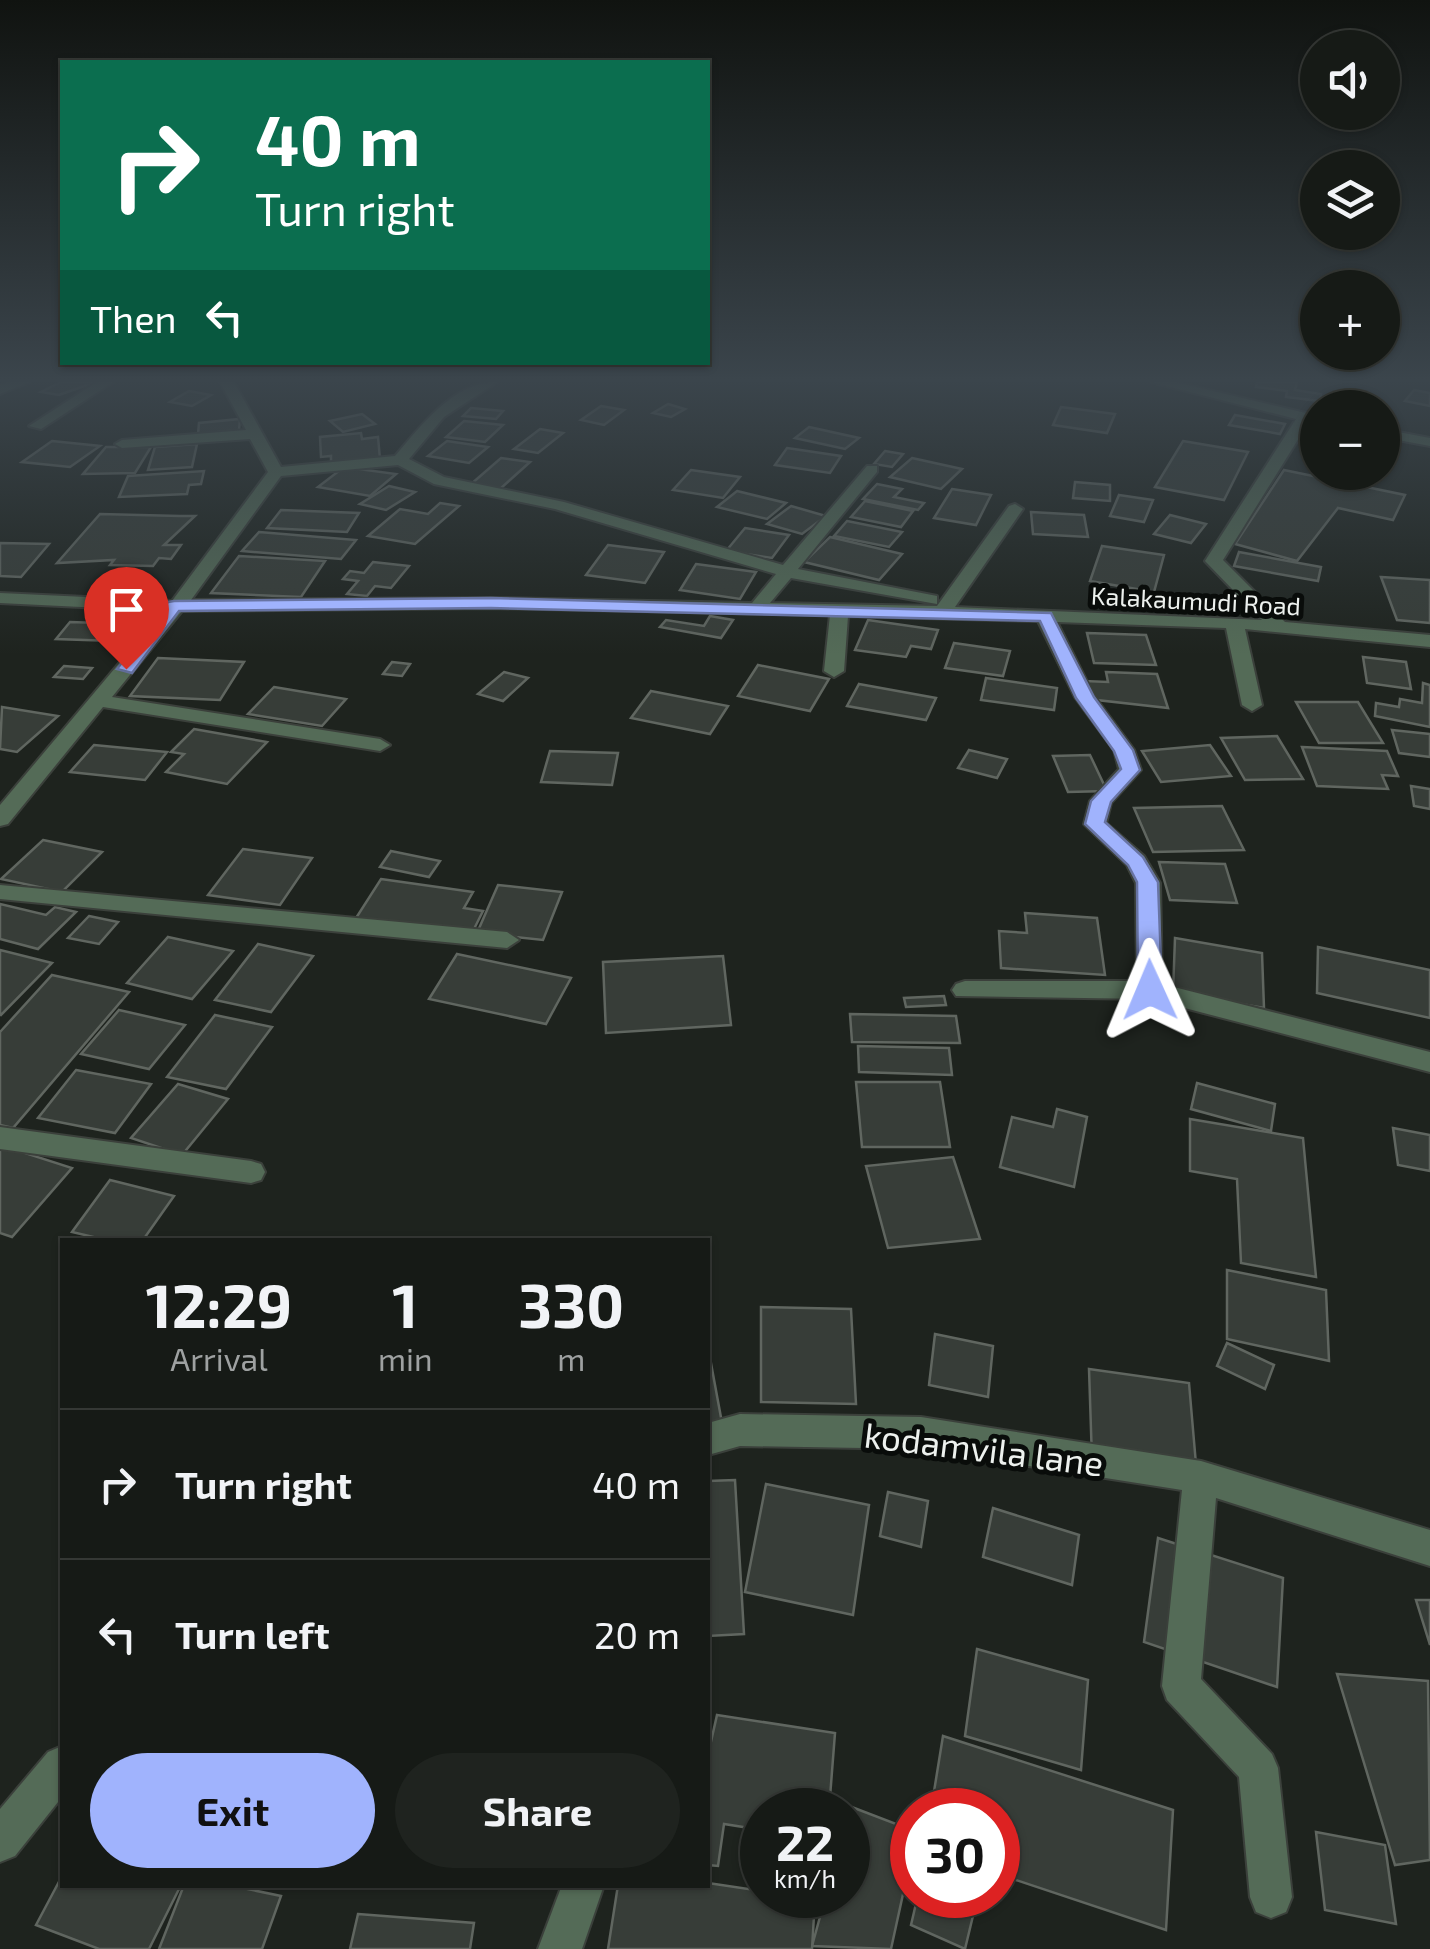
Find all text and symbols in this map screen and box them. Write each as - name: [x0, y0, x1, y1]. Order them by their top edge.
- map controls: [1300, 30, 1400, 490]
- button: sound: [1300, 30, 1400, 130]
- text: 40 m: [255, 96, 421, 180]
- icon: right: [90, 100, 220, 230]
- button: layers: [1300, 150, 1400, 250]
- text: Turn right: [255, 181, 455, 235]
- button: +: [1300, 270, 1400, 370]
- icon: left: [197, 290, 252, 345]
- text: Then: [90, 295, 177, 341]
- button: −: [1300, 390, 1400, 490]
- pin: [84, 567, 169, 670]
- street label: Kalakaumudi Road: [1090, 580, 1302, 620]
- icon: arrive: [99, 582, 154, 637]
- position arrow: [1098, 938, 1202, 1042]
- text: 12:29: [146, 1268, 292, 1340]
- text: 1: [392, 1268, 418, 1340]
- text: 330: [518, 1268, 624, 1340]
- text: Arrival: [170, 1339, 268, 1377]
- text: min: [378, 1339, 433, 1377]
- text: m: [557, 1339, 585, 1377]
- street label: kodamvila lane: [862, 1413, 1106, 1483]
- icon: right: [90, 1457, 145, 1512]
- text: Turn right: [175, 1461, 352, 1507]
- text: 40 m: [592, 1461, 680, 1507]
- icon: left: [90, 1607, 145, 1662]
- text: Turn left: [175, 1611, 330, 1657]
- text: 20 m: [594, 1611, 680, 1657]
- button: Exit: [90, 1753, 375, 1868]
- button: Share: [395, 1753, 680, 1868]
- speed limit sign: 30: [890, 1788, 1020, 1918]
- text: 22: [776, 1811, 834, 1871]
- text: km/h: [774, 1863, 836, 1893]

